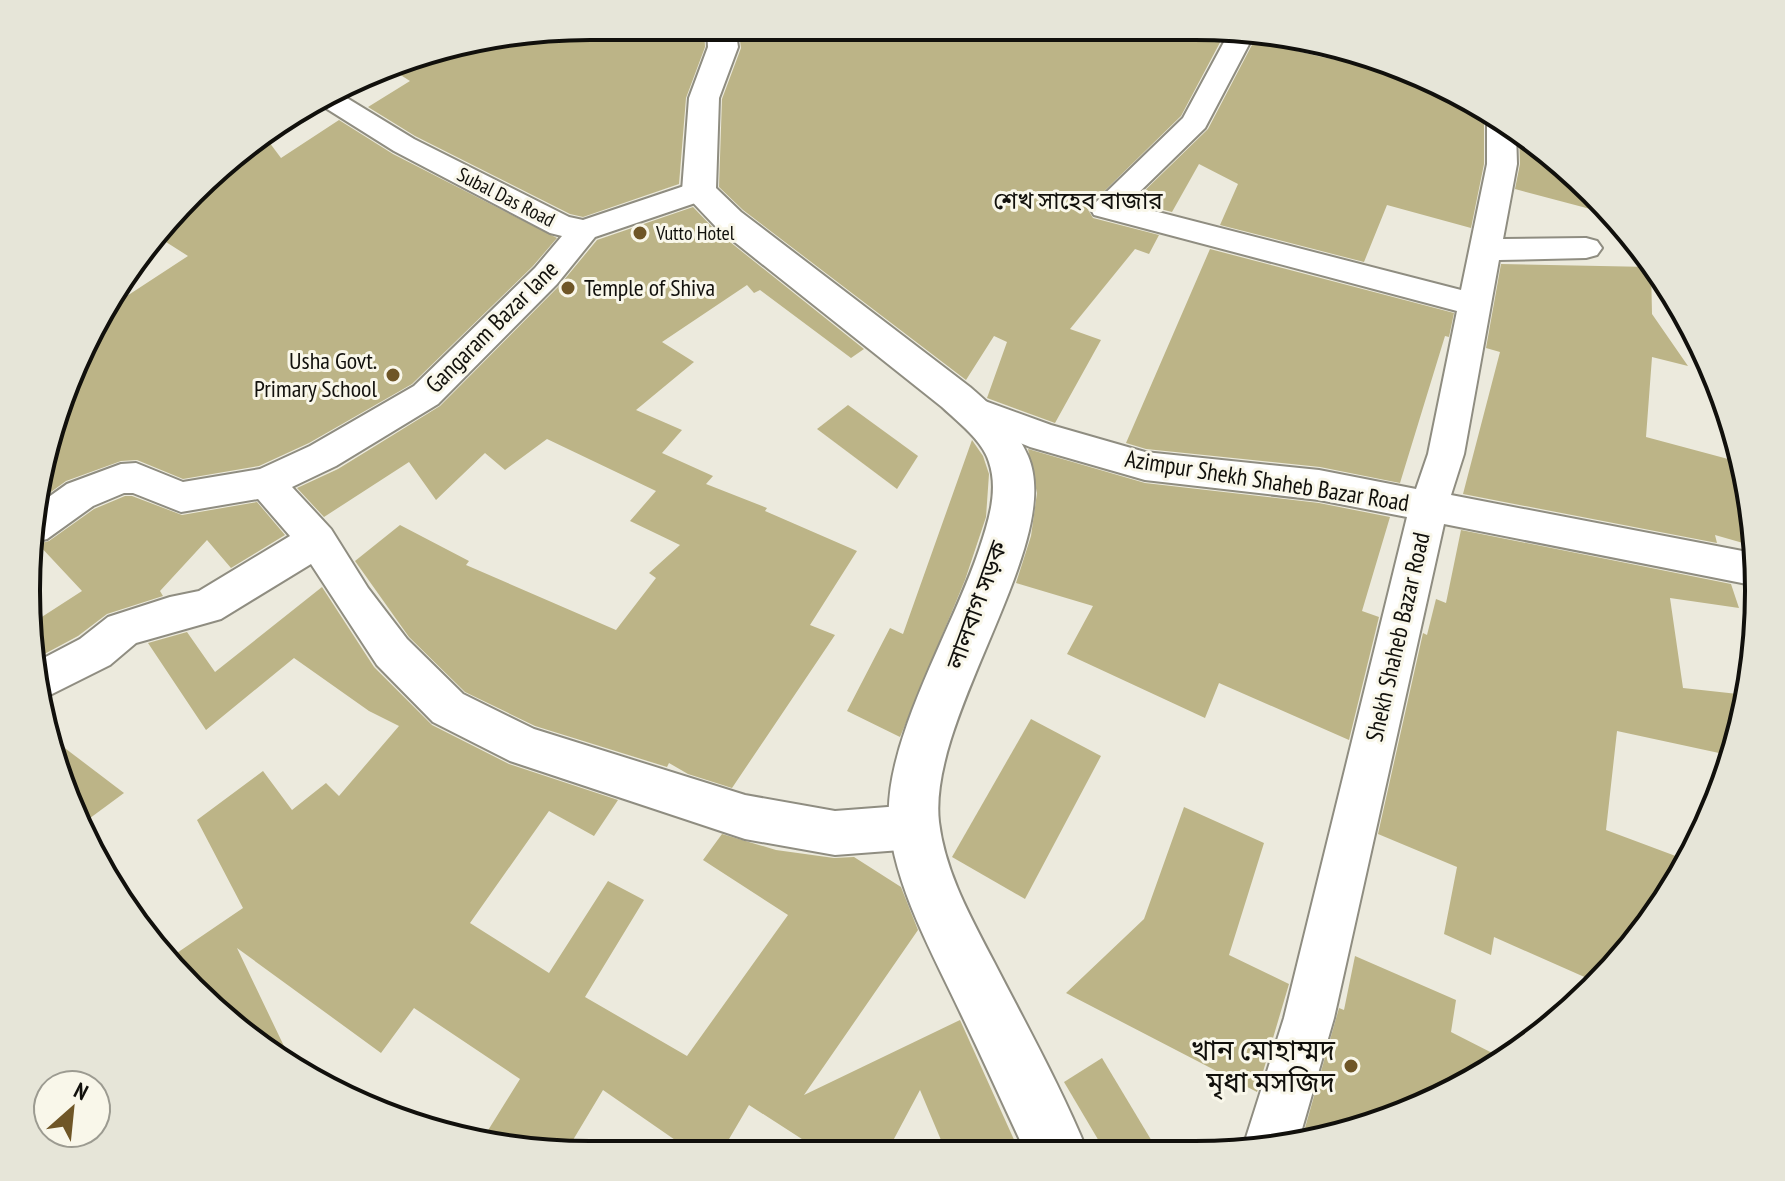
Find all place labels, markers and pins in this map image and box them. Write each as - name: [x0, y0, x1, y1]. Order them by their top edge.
- place label: Vutto Hotel: [655, 220, 735, 246]
- marker: Vutto Hotel: [631, 224, 649, 242]
- place label: Temple of Shiva: [584, 272, 715, 303]
- marker: Temple of Shiva: [559, 279, 577, 297]
- place label: Usha Govt. Primary School: [254, 345, 377, 404]
- marker: Usha Govt. Primary School: [384, 366, 402, 384]
- place label: খান মোহাম্মদ মৃধা মসজিদ: [1191, 1031, 1336, 1100]
- marker: খান মোহাম্মদ মৃধা মসজিদ: [1342, 1057, 1360, 1075]

